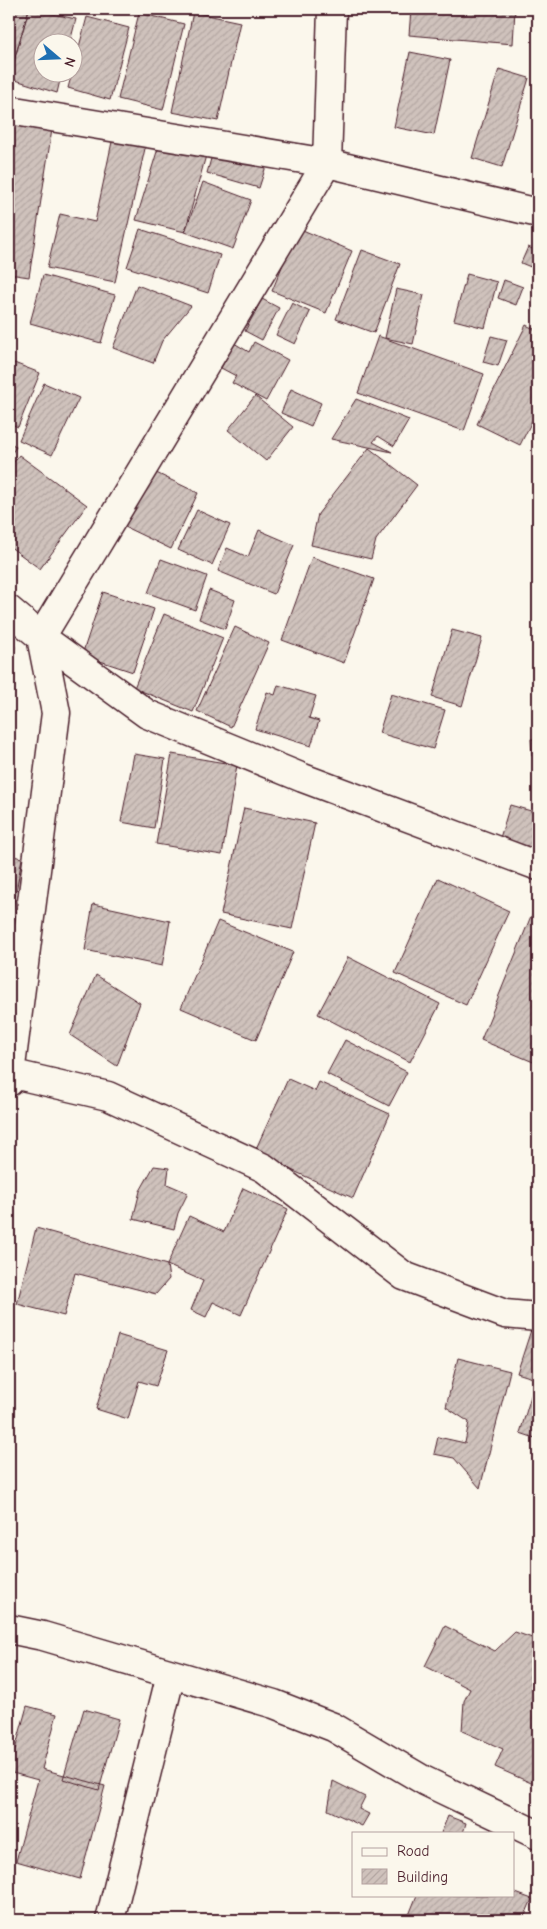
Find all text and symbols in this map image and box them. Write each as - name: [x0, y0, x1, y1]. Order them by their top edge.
- north arrow: [32, 32, 82, 82]
- text: N: [60, 55, 79, 69]
- legend: [352, 1832, 514, 1896]
- text: Road: [397, 1842, 429, 1860]
- text: Building: [397, 1868, 448, 1886]

